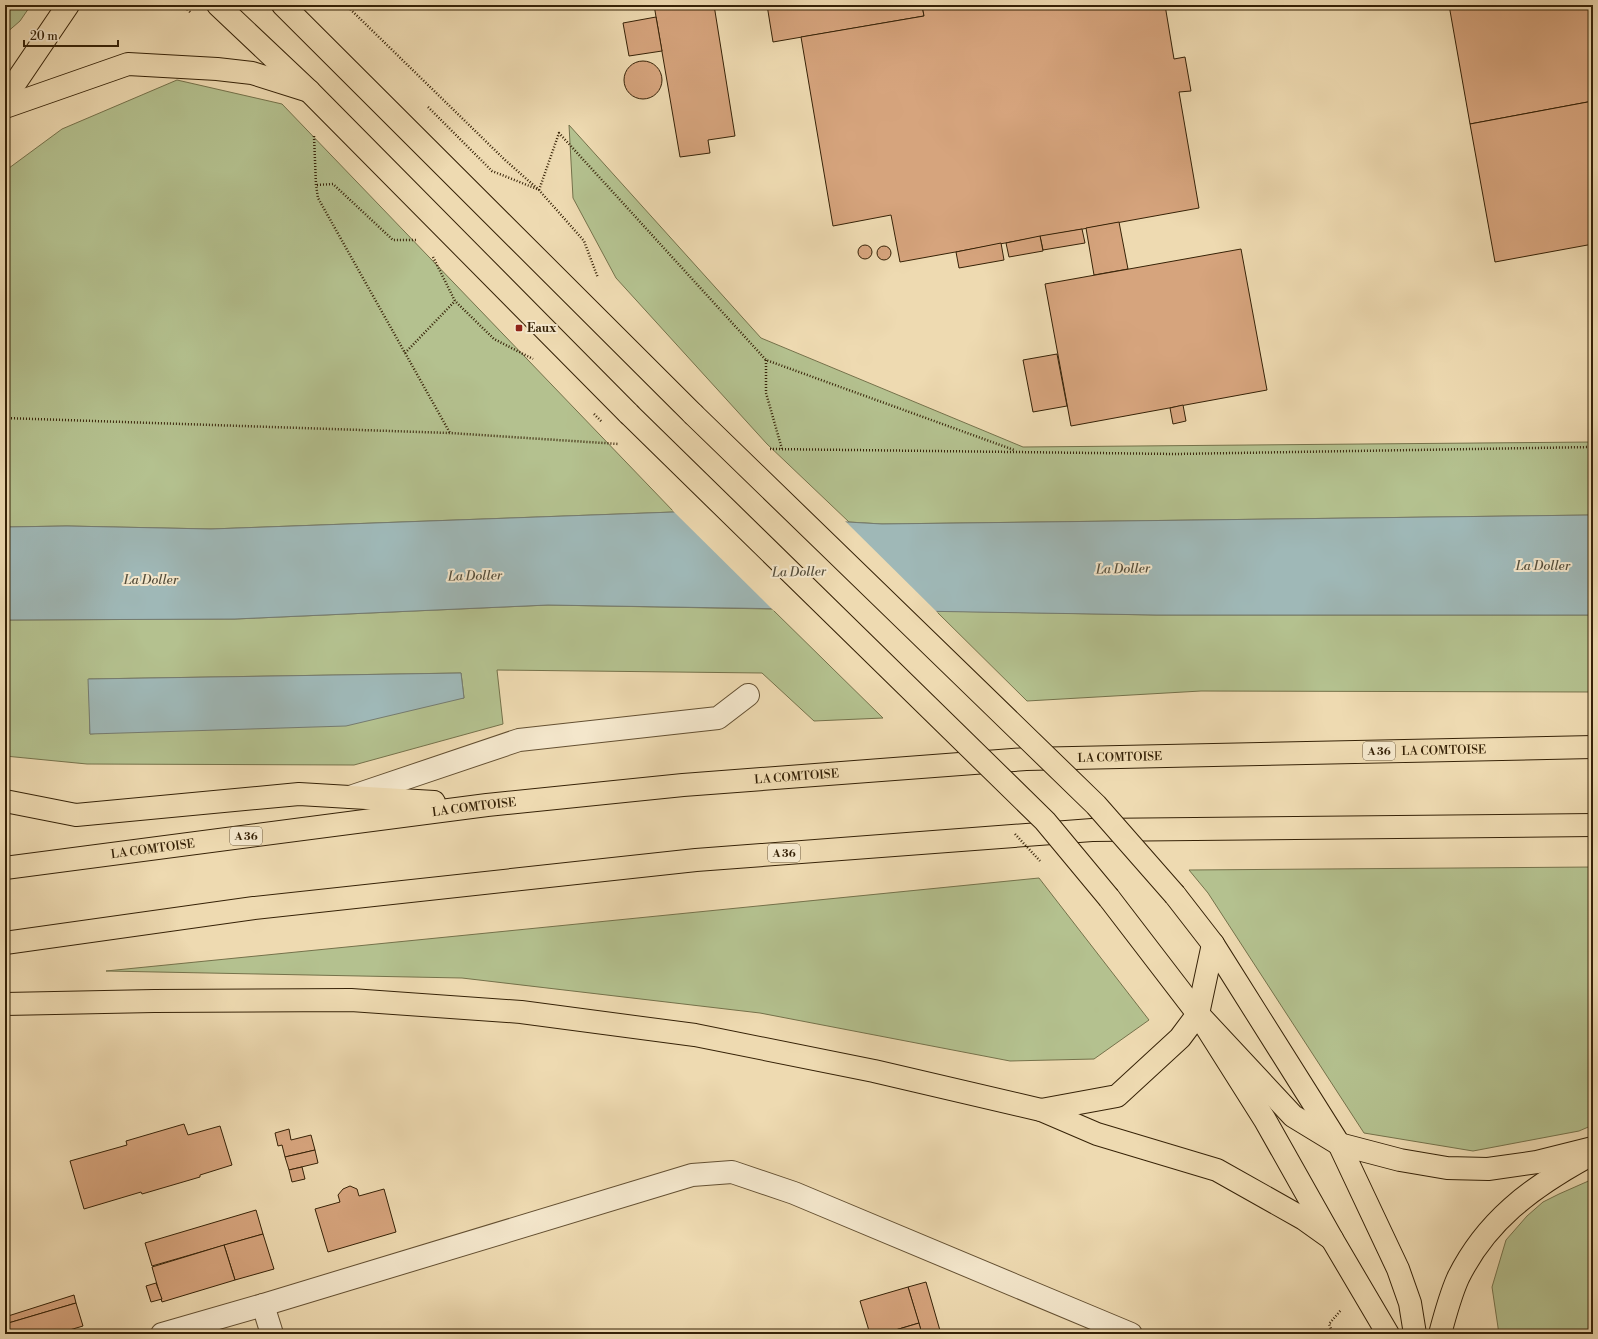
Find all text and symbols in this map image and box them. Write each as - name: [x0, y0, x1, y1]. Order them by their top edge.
- scale bar: [24, 22, 118, 48]
- text: 20 m: [30, 29, 58, 44]
- place label: Eaux: [527, 321, 556, 336]
- marker: Eaux: [514, 323, 524, 333]
- water label: La Doller: [1515, 558, 1571, 574]
- water label: La Doller: [1095, 561, 1151, 577]
- water label: La Doller: [771, 564, 827, 580]
- water label: La Doller: [447, 568, 503, 584]
- water label: La Doller: [123, 572, 179, 588]
- road number: A 36: [1363, 742, 1395, 760]
- street label: LA COMTOISE: [1401, 742, 1486, 759]
- street label: LA COMTOISE: [1077, 749, 1162, 766]
- street label: LA COMTOISE: [754, 766, 840, 788]
- street label: LA COMTOISE: [431, 795, 517, 820]
- road number: A 36: [230, 827, 262, 845]
- street label: LA COMTOISE: [110, 836, 196, 862]
- road number: A 36: [768, 844, 800, 862]

